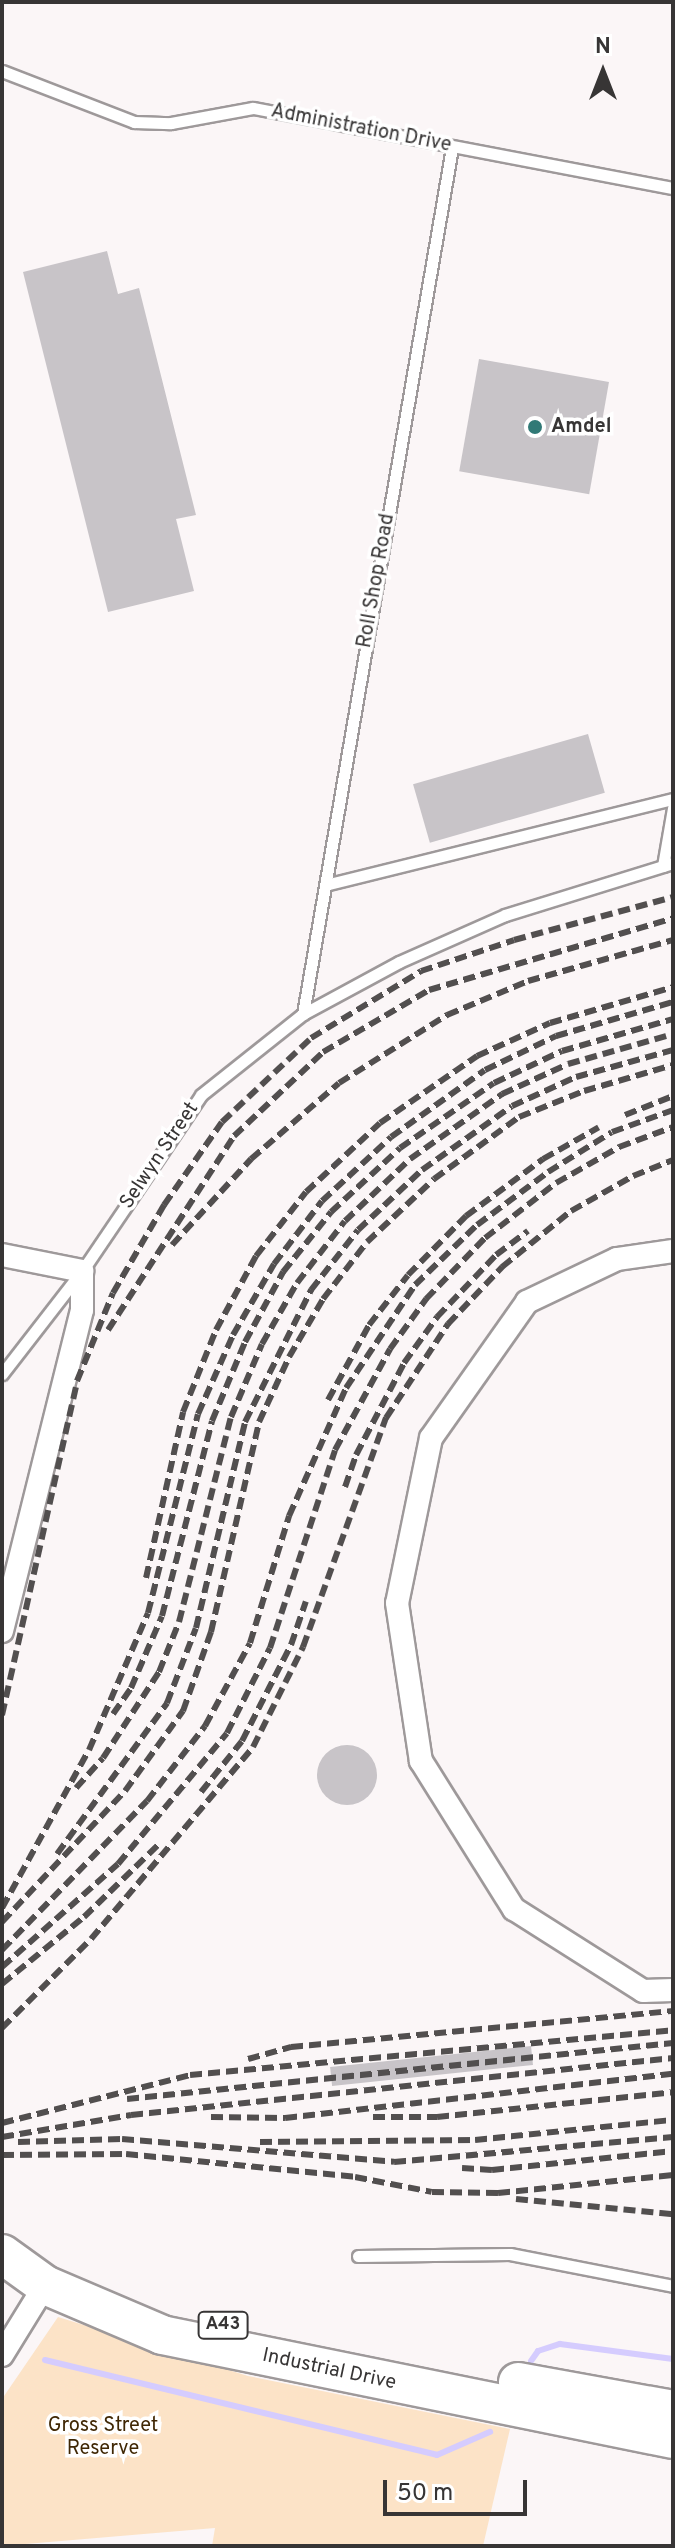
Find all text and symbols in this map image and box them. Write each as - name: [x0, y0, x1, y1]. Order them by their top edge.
- north arrow: [563, 32, 643, 112]
- text: N: [595, 34, 611, 61]
- street label: Administration Drive: [269, 100, 453, 158]
- place label: Amdel: [551, 415, 611, 439]
- marker: Amdel: [526, 418, 544, 436]
- street label: Roll Shop Road: [353, 512, 401, 650]
- street label: Selwyn Street: [115, 1098, 205, 1214]
- road number: A43: [197, 2311, 249, 2339]
- street label: Industrial Drive: [260, 2344, 398, 2396]
- park label: Gross Street Reserve: [48, 2414, 158, 2461]
- scale bar: [387, 2464, 531, 2514]
- text: 50 m: [397, 2479, 453, 2509]

